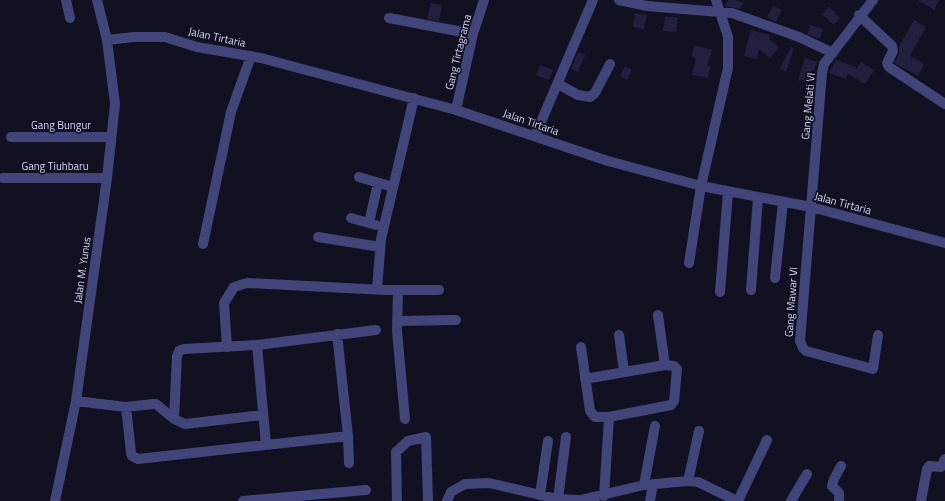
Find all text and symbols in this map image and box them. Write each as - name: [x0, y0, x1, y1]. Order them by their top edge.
- street label: Gang Tirtagrama: [441, 12, 475, 91]
- street label: Jalan Tirtaria: [187, 23, 248, 51]
- street label: Gang Melati VI: [797, 72, 819, 140]
- street label: Jalan Tirtaria: [501, 105, 562, 139]
- street label: Gang Bungur: [31, 117, 91, 133]
- street label: Gang Tiuhbaru: [21, 158, 89, 174]
- street label: Jalan Tirtaria: [813, 188, 874, 218]
- street label: Jalan M. Yunus: [69, 236, 95, 304]
- street label: Gang Mawar VI: [781, 266, 801, 338]

